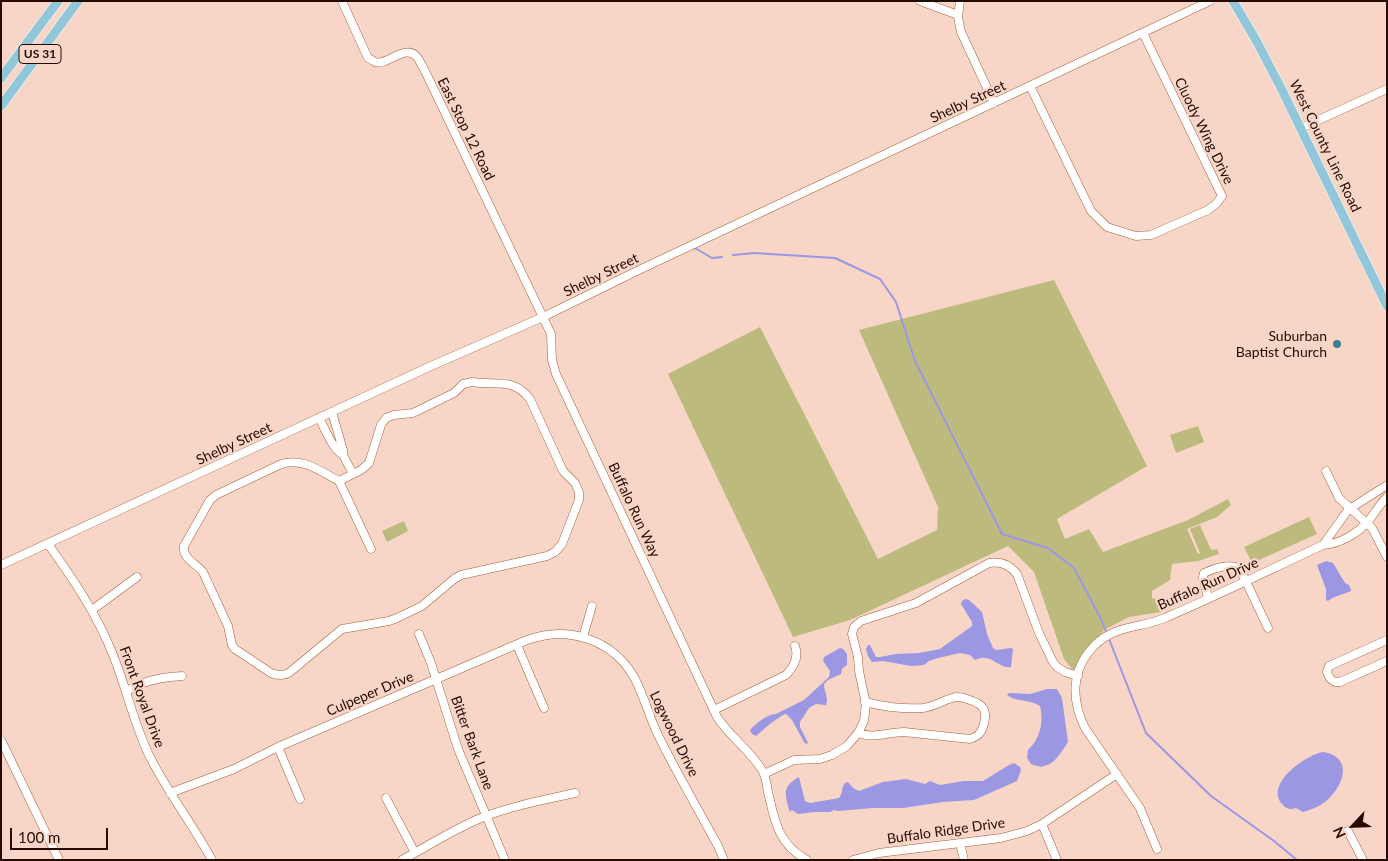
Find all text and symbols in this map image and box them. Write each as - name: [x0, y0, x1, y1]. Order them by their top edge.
- road number: US 31: [19, 44, 61, 64]
- street label: East Stop 12 Road: [434, 75, 498, 183]
- street label: Cluody Wing Drive: [1171, 75, 1237, 187]
- street label: Shelby Street: [928, 77, 1008, 127]
- street label: West County Line Road: [1286, 77, 1364, 215]
- street label: Shelby Street: [561, 250, 641, 300]
- place label: Suburban Baptist Church: [1236, 328, 1327, 361]
- marker: Suburban Baptist Church: [1331, 338, 1343, 350]
- street label: Shelby Street: [194, 419, 274, 469]
- street label: Buffalo Run Way: [605, 460, 663, 560]
- street label: Buffalo Run Drive: [1155, 554, 1261, 614]
- street label: Front Royal Drive: [116, 644, 168, 750]
- street label: Culpeper Drive: [324, 668, 416, 720]
- street label: Logwood Drive: [646, 688, 702, 780]
- street label: Bitter Bark Lane: [447, 694, 497, 792]
- north arrow: [1328, 801, 1378, 851]
- street label: Buffalo Ridge Drive: [886, 814, 1006, 848]
- scale bar: [12, 818, 110, 850]
- text: N: [1329, 824, 1349, 841]
- text: 100 m: [18, 828, 60, 846]

